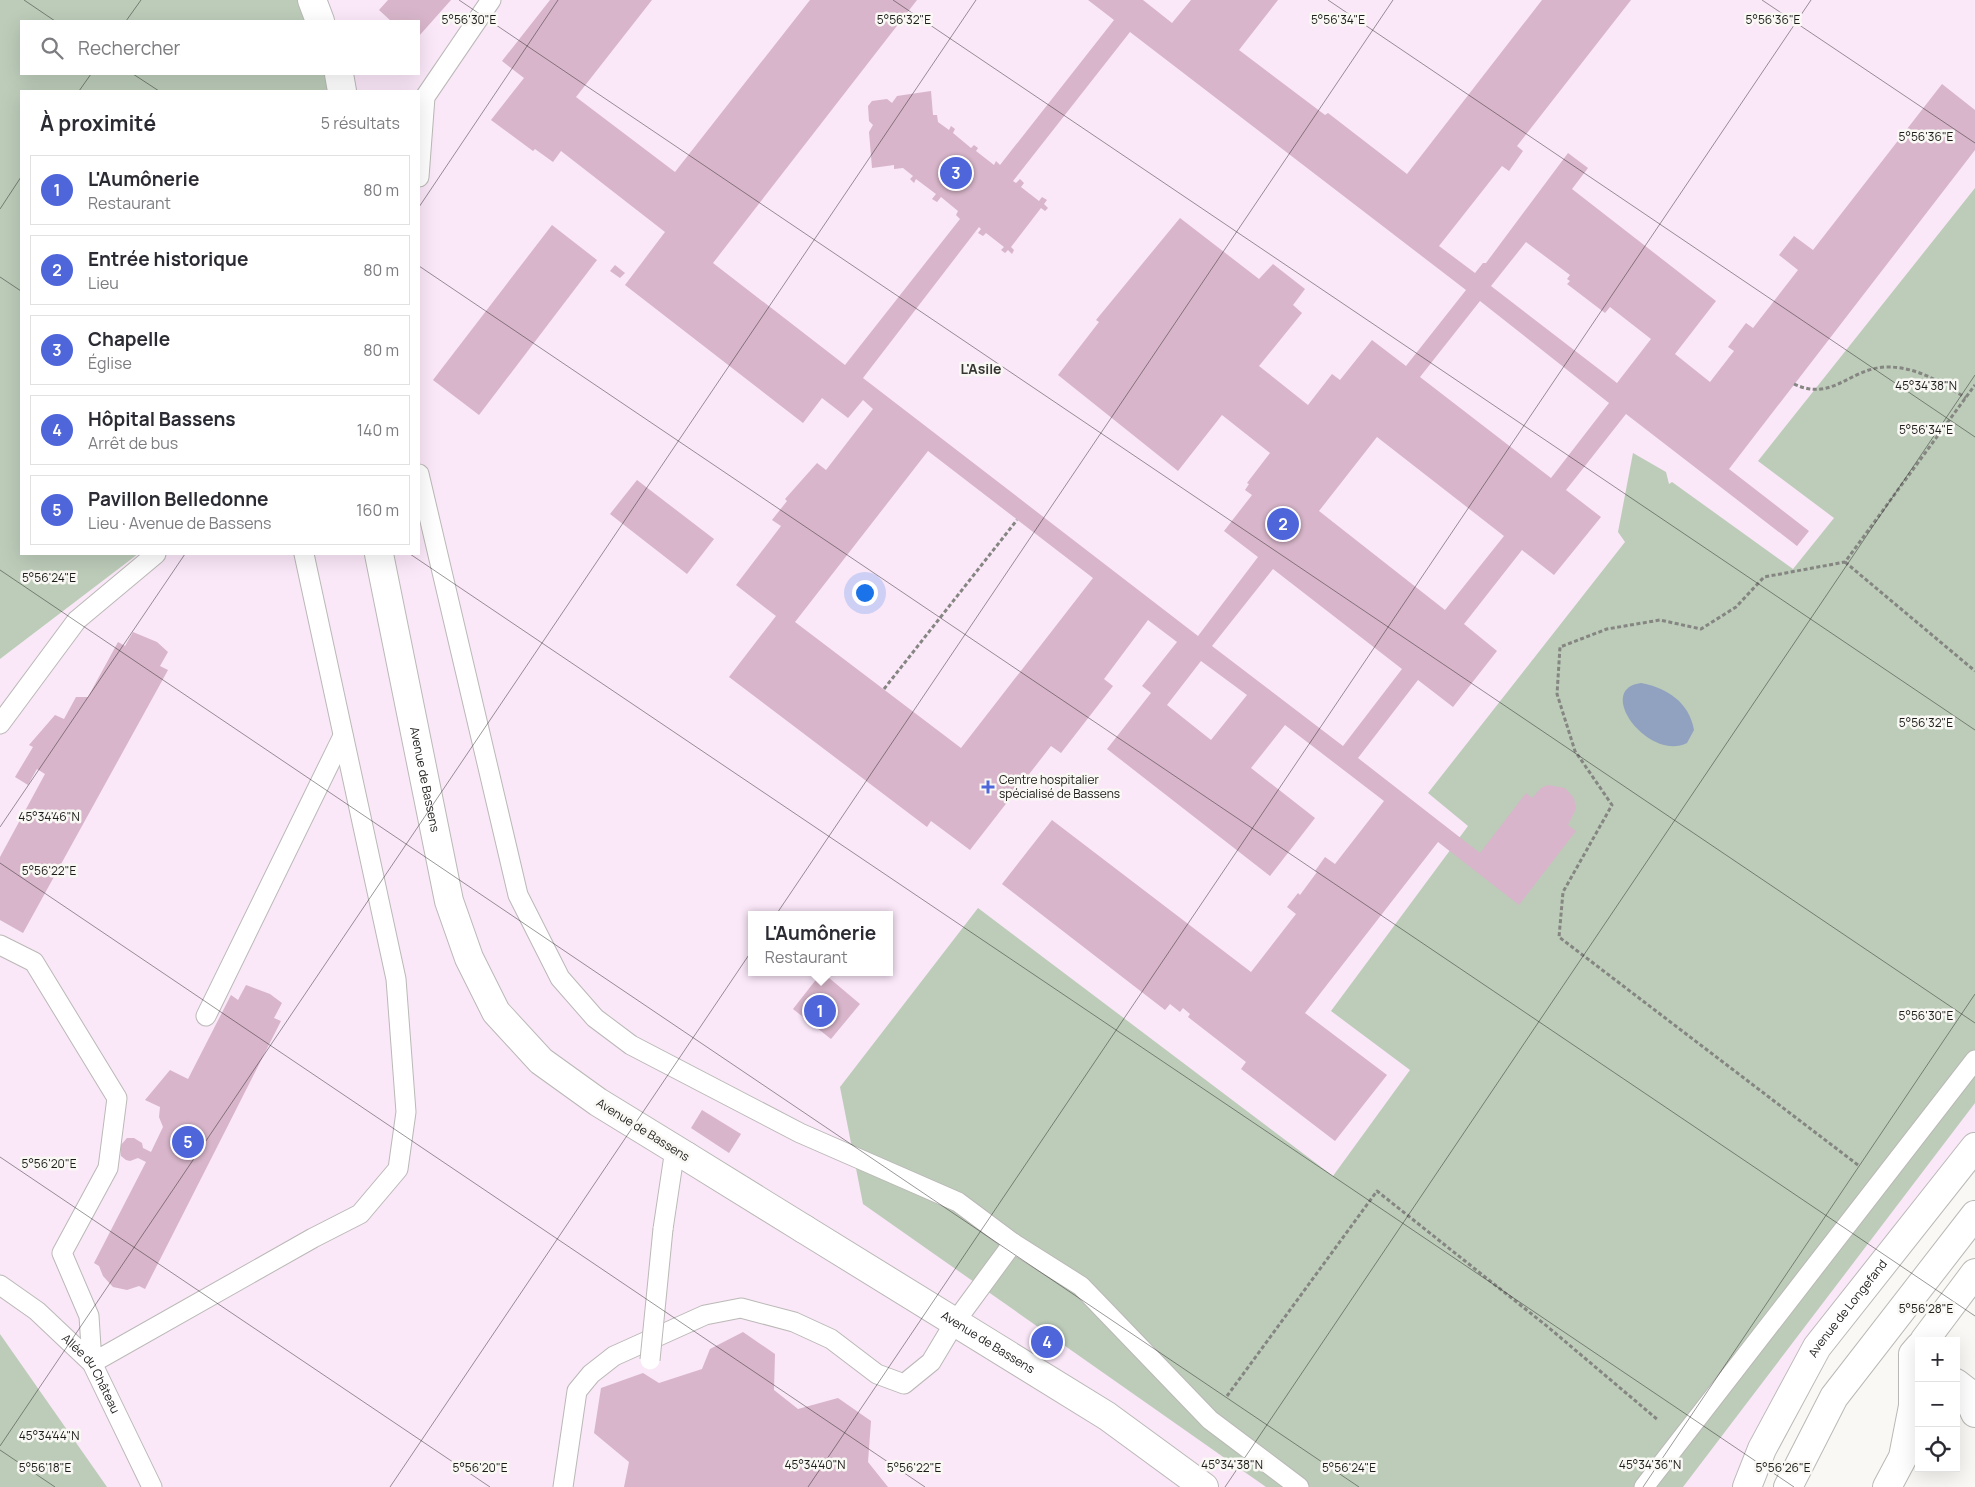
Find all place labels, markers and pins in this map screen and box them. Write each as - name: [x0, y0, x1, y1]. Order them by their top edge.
- pin: 3: [940, 154, 972, 192]
- pin: 2: [1267, 505, 1299, 543]
- place label: Centre hospitalier spécialisé de Bassens: [999, 771, 1120, 802]
- marker: Centre hospitalier spécialisé de Bassens: [981, 780, 995, 794]
- pin: 1: [804, 992, 836, 1030]
- pin: 5: [172, 1123, 204, 1161]
- pin: 4: [1031, 1323, 1063, 1361]

